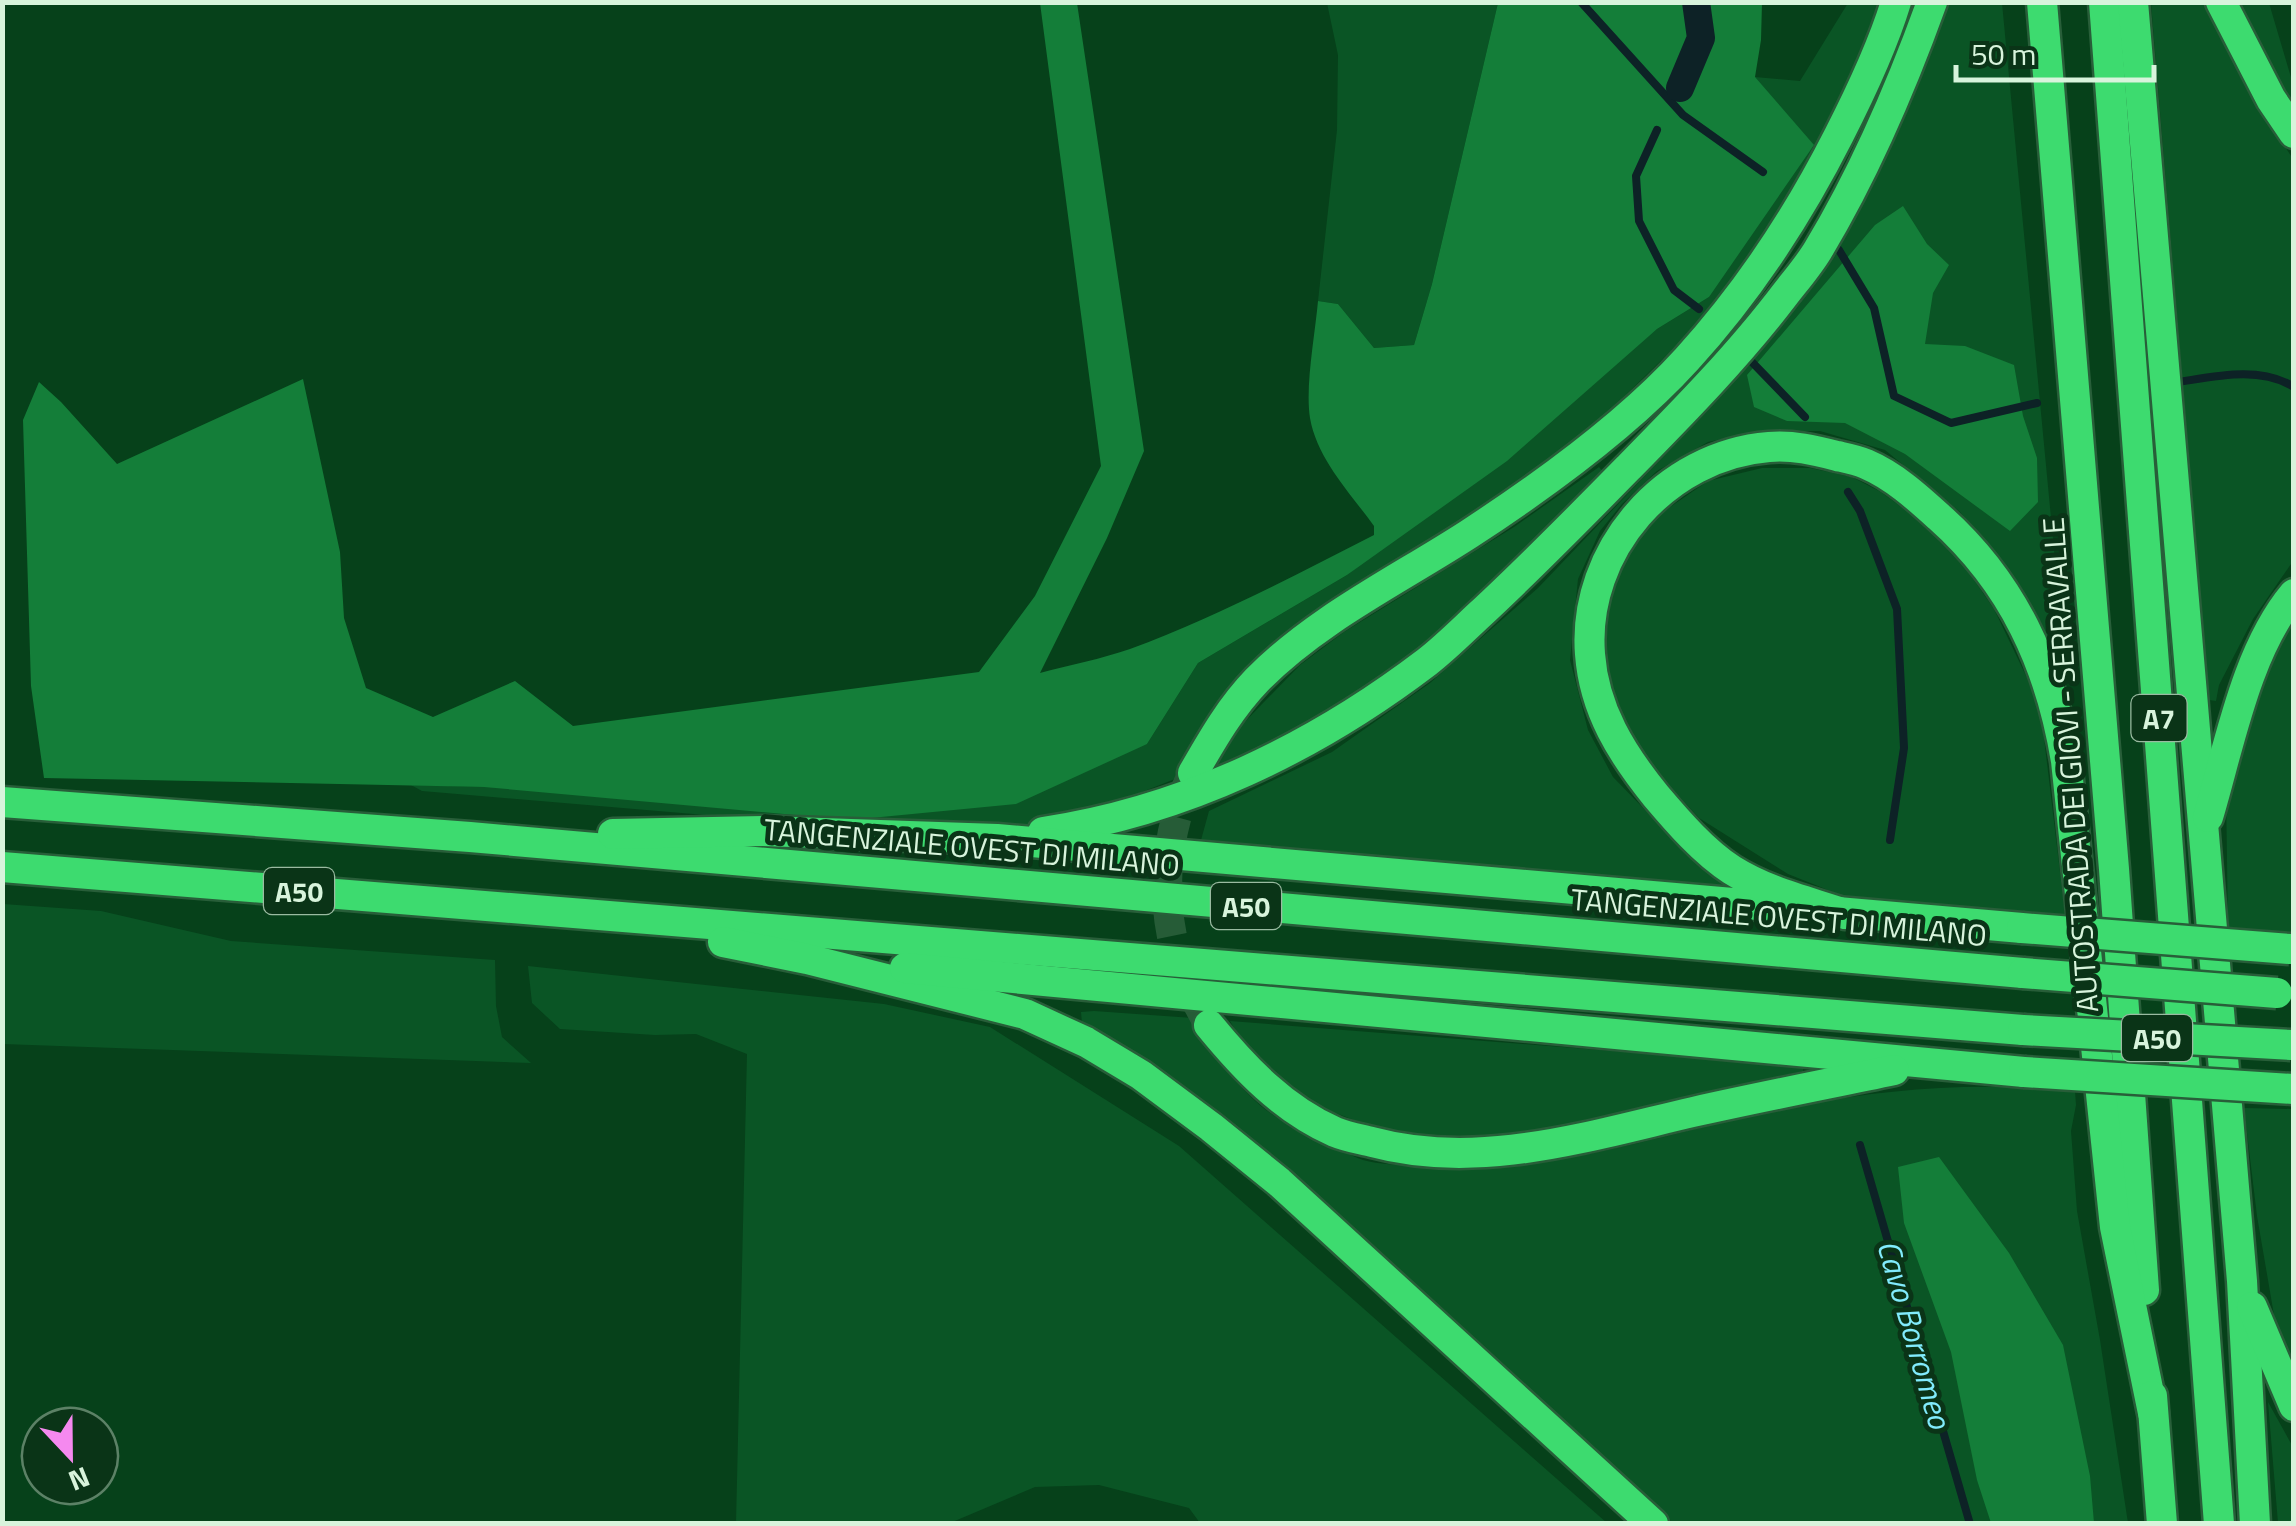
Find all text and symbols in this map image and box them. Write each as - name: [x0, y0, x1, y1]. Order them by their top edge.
- scale bar: [1956, 20, 2154, 82]
- text: 50 m: [1971, 31, 2036, 77]
- street label: AUTOSTRADA DEI GIOVI - SERRAVALLE: [2030, 516, 2110, 1014]
- road number: A7: [2132, 695, 2186, 741]
- street label: TANGENZIALE OVEST DI MILANO: [762, 806, 1182, 888]
- road number: A50: [264, 868, 334, 914]
- street label: TANGENZIALE OVEST DI MILANO: [1569, 876, 1989, 958]
- road number: A50: [1211, 883, 1281, 929]
- road number: A50: [2122, 1015, 2192, 1061]
- water label: Cavo Borromeo: [1865, 1234, 1965, 1435]
- north arrow: [20, 1406, 120, 1506]
- text: N: [63, 1456, 97, 1503]

